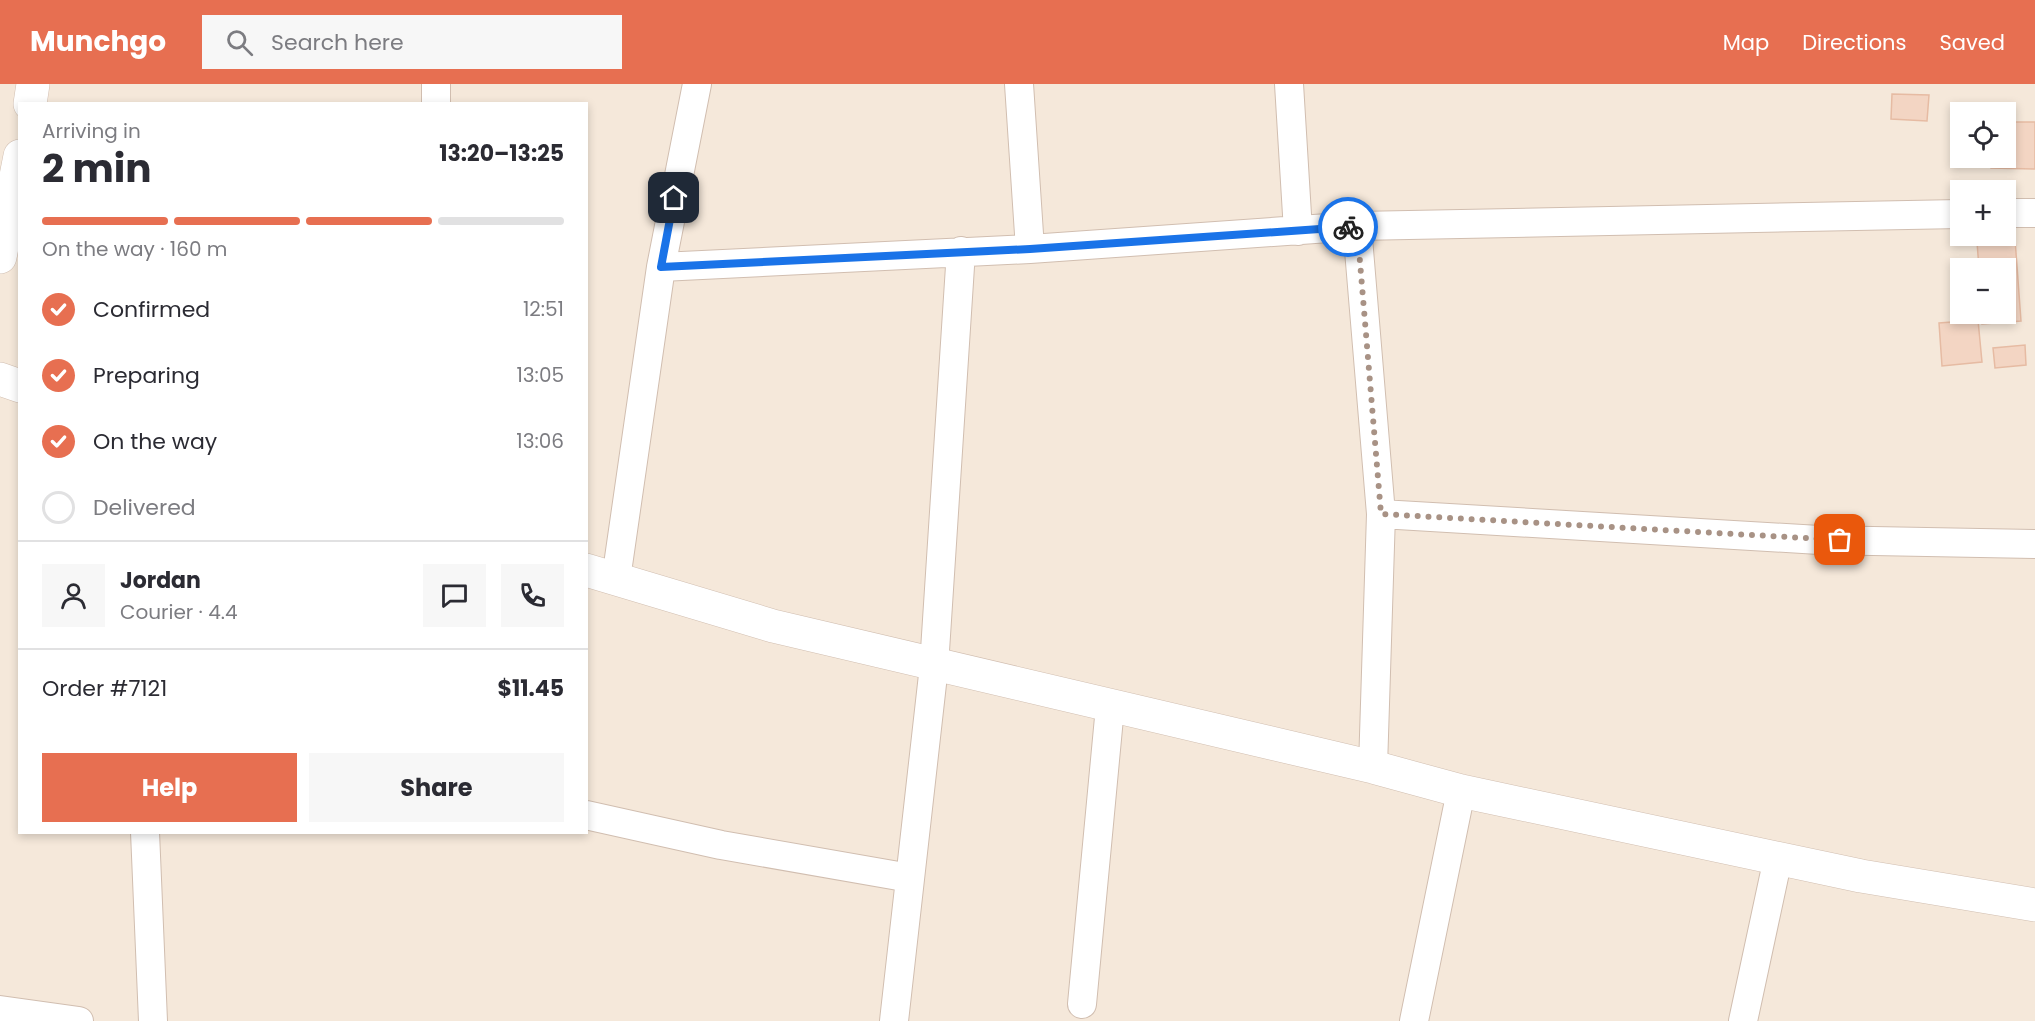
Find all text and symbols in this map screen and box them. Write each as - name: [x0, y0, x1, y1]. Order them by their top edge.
- search box: [202, 15, 622, 69]
- text: Munchgo: [30, 22, 166, 61]
- icon: search: [223, 26, 256, 59]
- text: Search here: [271, 27, 404, 58]
- text: Map: [1723, 28, 1769, 57]
- text: Directions: [1802, 28, 1906, 57]
- text: Saved: [1939, 28, 2005, 57]
- map controls: [1950, 102, 2016, 324]
- button: locate: [1950, 102, 2016, 168]
- text: Arriving in: [42, 117, 141, 145]
- text: 13:20–13:25: [439, 138, 564, 169]
- text: 2 min: [42, 141, 152, 196]
- pin: [648, 172, 699, 223]
- button: +: [1950, 180, 2016, 246]
- icon: home: [657, 181, 690, 214]
- courier: [1318, 197, 1378, 257]
- icon: bike: [1332, 211, 1365, 244]
- text: On the way · 160 m: [42, 235, 227, 263]
- button: −: [1950, 258, 2016, 324]
- icon: check: [42, 293, 75, 326]
- text: Confirmed: [93, 294, 210, 325]
- text: 12:51: [523, 295, 564, 323]
- icon: check: [42, 359, 75, 392]
- text: Preparing: [93, 360, 200, 391]
- text: 13:05: [516, 361, 564, 389]
- icon: check: [42, 425, 75, 458]
- text: On the way: [93, 426, 217, 457]
- text: 13:06: [516, 427, 564, 455]
- text: Delivered: [93, 492, 196, 523]
- pin: [1814, 514, 1865, 565]
- icon: bag: [1823, 523, 1856, 556]
- button: person: [42, 564, 105, 627]
- button: chat: [423, 564, 486, 627]
- button: phone: [501, 564, 564, 627]
- text: Jordan: [120, 565, 201, 596]
- text: Courier · 4.4: [120, 598, 238, 626]
- text: Order #7121: [42, 673, 167, 704]
- text: $11.45: [498, 673, 564, 704]
- button: Help: [42, 753, 297, 822]
- button: Share: [309, 753, 564, 822]

